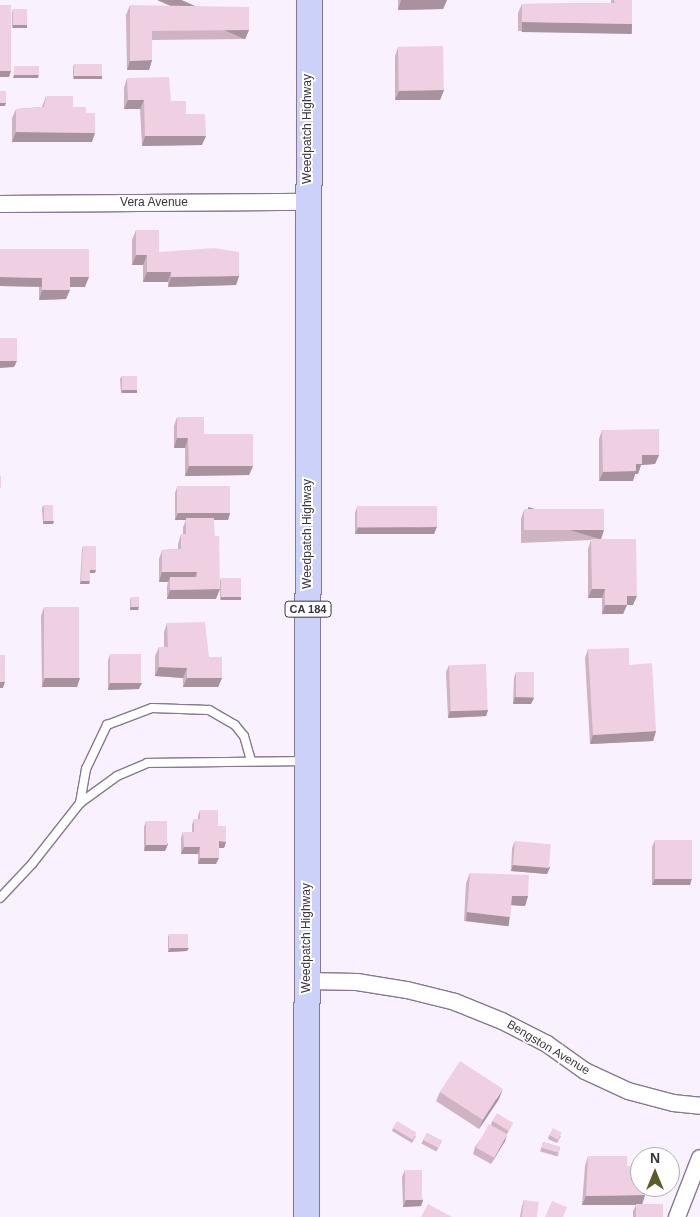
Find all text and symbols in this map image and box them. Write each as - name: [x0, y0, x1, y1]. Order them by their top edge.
- street label: Weedpatch Highway: [301, 74, 315, 184]
- street label: Vera Avenue: [120, 196, 188, 210]
- street label: Weedpatch Highway: [301, 479, 315, 589]
- road number: CA 184: [284, 600, 332, 618]
- street label: Weedpatch Highway: [300, 883, 314, 993]
- street label: Bengston Avenue: [504, 1017, 592, 1079]
- north arrow: [630, 1147, 680, 1197]
- text: N: [650, 1150, 660, 1166]

